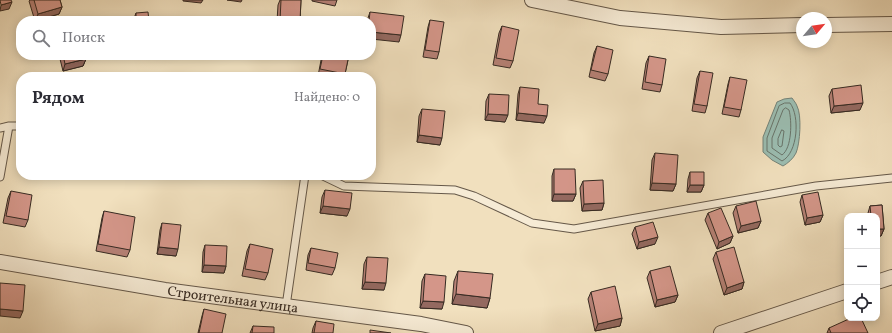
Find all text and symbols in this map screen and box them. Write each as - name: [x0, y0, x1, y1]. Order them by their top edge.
- north arrow: [796, 12, 832, 48]
- search box: [16, 16, 376, 60]
- icon: search: [30, 27, 52, 49]
- text: Поиск: [62, 28, 105, 49]
- text: Рядом: [32, 87, 85, 110]
- text: Найдено: 0: [294, 89, 360, 107]
- map controls: [844, 213, 880, 321]
- button: +: [844, 213, 880, 249]
- button: −: [844, 249, 880, 285]
- street label: Строительная улица: [166, 282, 300, 319]
- button: locate: [844, 285, 880, 321]

